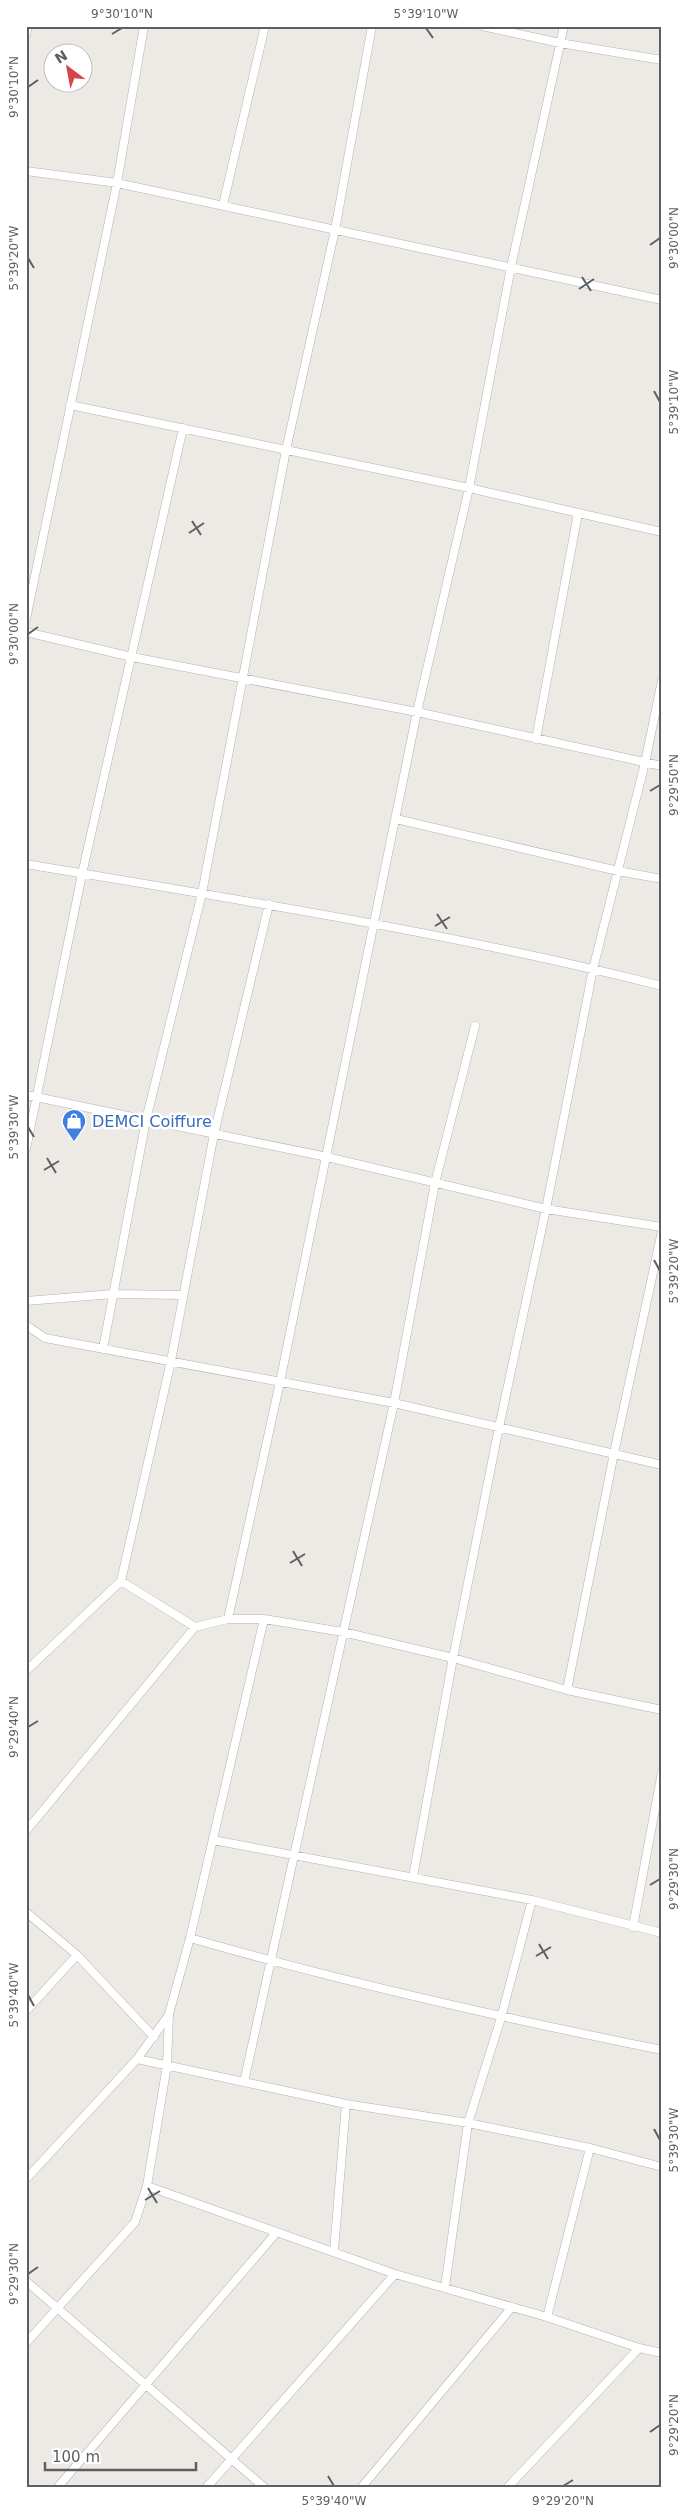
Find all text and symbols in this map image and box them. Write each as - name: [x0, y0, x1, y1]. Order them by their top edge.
- text: 9°30'10"N: [91, 7, 153, 21]
- text: 5°39'10"W: [394, 7, 459, 21]
- north arrow: [42, 42, 92, 92]
- text: N: [52, 47, 70, 67]
- text: 9°30'10"N: [7, 56, 21, 118]
- text: 9°30'00"N: [667, 207, 681, 269]
- text: 5°39'20"W: [7, 225, 21, 290]
- text: 5°39'10"W: [667, 369, 681, 434]
- text: 9°30'00"N: [7, 603, 21, 665]
- text: 9°29'50"N: [667, 754, 681, 816]
- text: 5°39'30"W: [7, 1094, 21, 1159]
- shop icon: DEMCI Coiffure: [61, 1108, 87, 1142]
- place label: DEMCI Coiffure: [92, 1112, 212, 1131]
- text: 5°39'20"W: [667, 1238, 681, 1303]
- text: 9°29'40"N: [7, 1696, 21, 1758]
- text: 9°29'30"N: [667, 1848, 681, 1910]
- text: 5°39'40"W: [7, 1962, 21, 2027]
- text: 5°39'30"W: [667, 2107, 681, 2172]
- text: 9°29'30"N: [7, 2243, 21, 2305]
- text: 9°29'20"N: [667, 2394, 681, 2456]
- scale bar: [45, 2439, 196, 2471]
- text: 100 m: [52, 2448, 100, 2466]
- text: 5°39'40"W: [302, 2494, 367, 2508]
- text: 9°29'20"N: [532, 2494, 594, 2508]

